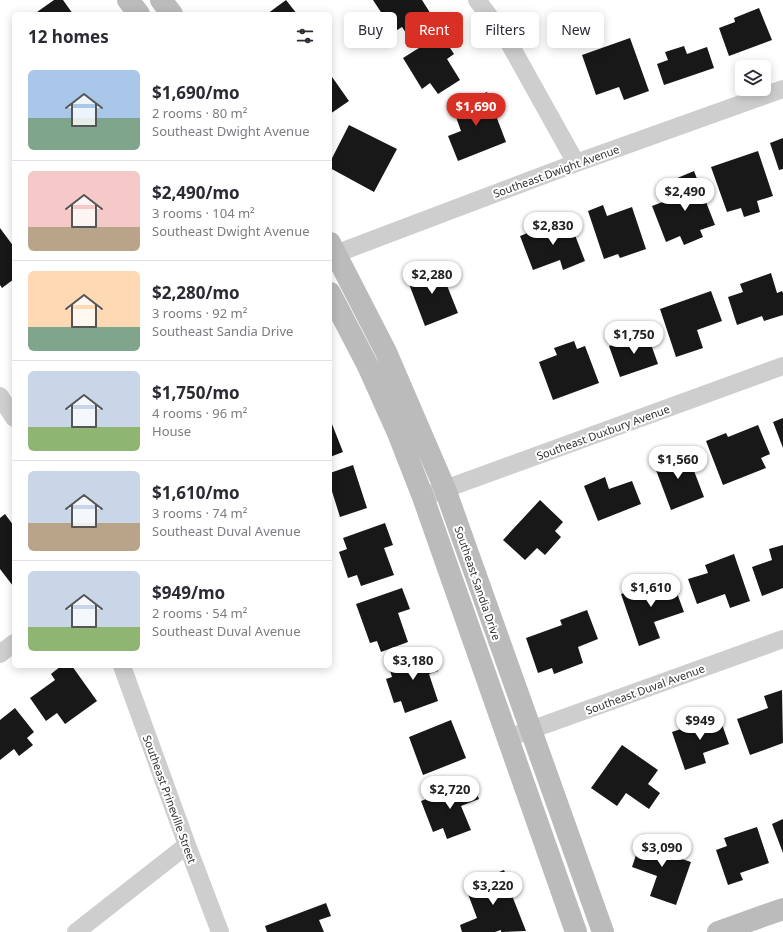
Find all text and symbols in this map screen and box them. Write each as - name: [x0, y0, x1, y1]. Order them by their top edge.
- chip: Buy: [344, 12, 397, 48]
- chip: Rent: [405, 12, 463, 48]
- chip: Filters: [471, 12, 539, 48]
- chip: New: [547, 12, 604, 48]
- text: 12 homes: [28, 25, 109, 48]
- icon: filters: [294, 25, 316, 47]
- map controls: [735, 60, 771, 96]
- button: layers: [735, 60, 771, 96]
- text: $1,690/mo: [152, 81, 240, 104]
- icon: home: [60, 86, 108, 134]
- pin: $1,690: [443, 93, 509, 127]
- text: $1,690: [456, 97, 496, 115]
- text: 2 rooms · 80 m²: [152, 104, 247, 122]
- text: Southeast Dwight Avenue: [152, 122, 310, 140]
- street label: Southeast Dwight Avenue: [491, 141, 621, 201]
- pin: $2,490: [652, 178, 718, 212]
- text: $2,490/mo: [152, 181, 240, 204]
- text: $2,490: [665, 182, 705, 200]
- icon: home: [60, 187, 108, 235]
- text: 3 rooms · 104 m²: [152, 204, 255, 222]
- pin: $2,830: [520, 212, 586, 246]
- text: $2,830: [533, 216, 573, 234]
- text: Southeast Dwight Avenue: [152, 222, 310, 240]
- pin: $2,280: [399, 261, 465, 295]
- text: $2,280: [412, 265, 452, 283]
- text: $2,280/mo: [152, 281, 240, 304]
- icon: home: [60, 287, 108, 335]
- text: 3 rooms · 92 m²: [152, 304, 247, 322]
- pin: $1,750: [601, 321, 667, 355]
- text: Southeast Sandia Drive: [152, 322, 293, 340]
- text: $1,750: [614, 325, 654, 343]
- text: $1,750/mo: [152, 381, 240, 404]
- icon: home: [60, 387, 108, 435]
- street label: Southeast Duxbury Avenue: [534, 401, 672, 463]
- text: 4 rooms · 96 m²: [152, 404, 247, 422]
- text: House: [152, 422, 191, 440]
- pin: $1,560: [645, 446, 711, 480]
- text: $1,560: [658, 450, 698, 468]
- text: $1,610/mo: [152, 481, 240, 504]
- icon: home: [60, 487, 108, 535]
- text: 3 rooms · 74 m²: [152, 504, 247, 522]
- text: Southeast Duval Avenue: [152, 522, 301, 540]
- street label: Southeast Sandia Drive: [451, 524, 505, 642]
- pin: $1,610: [618, 574, 684, 608]
- text: $1,610: [631, 578, 671, 596]
- text: $949/mo: [152, 581, 225, 604]
- icon: home: [60, 587, 108, 635]
- text: 2 rooms · 54 m²: [152, 604, 247, 622]
- text: Southeast Duval Avenue: [152, 622, 301, 640]
- pin: $3,180: [380, 647, 446, 681]
- text: $3,180: [393, 651, 433, 669]
- street label: Southeast Duval Avenue: [583, 660, 707, 718]
- pin: $949: [676, 707, 724, 741]
- text: $949: [685, 711, 715, 729]
- street label: Southeast Prineville Street: [140, 733, 200, 865]
- pin: $2,720: [417, 776, 483, 810]
- text: $2,720: [430, 780, 470, 798]
- pin: $3,090: [629, 834, 695, 868]
- text: $3,090: [642, 838, 682, 856]
- pin: $3,220: [460, 872, 526, 906]
- text: $3,220: [473, 876, 513, 894]

